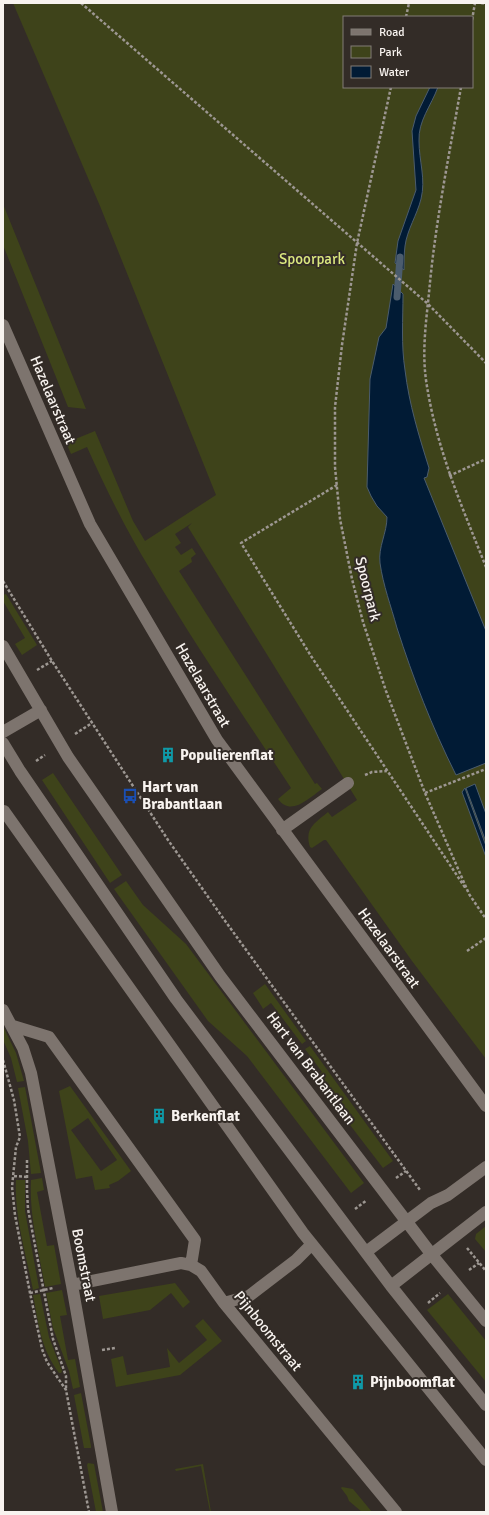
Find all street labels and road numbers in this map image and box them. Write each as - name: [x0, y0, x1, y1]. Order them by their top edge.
- street label: Hazelaarstraat: [26, 353, 80, 447]
- street label: Spoorpark: [351, 555, 385, 624]
- street label: Hazelaarstraat: [172, 640, 234, 730]
- street label: Hazelaarstraat: [354, 905, 424, 991]
- street label: Hart van Brabantlaan: [263, 1008, 359, 1128]
- street label: Boomstraat: [68, 1227, 100, 1303]
- street label: Pijnboomstraat: [230, 1287, 306, 1375]

